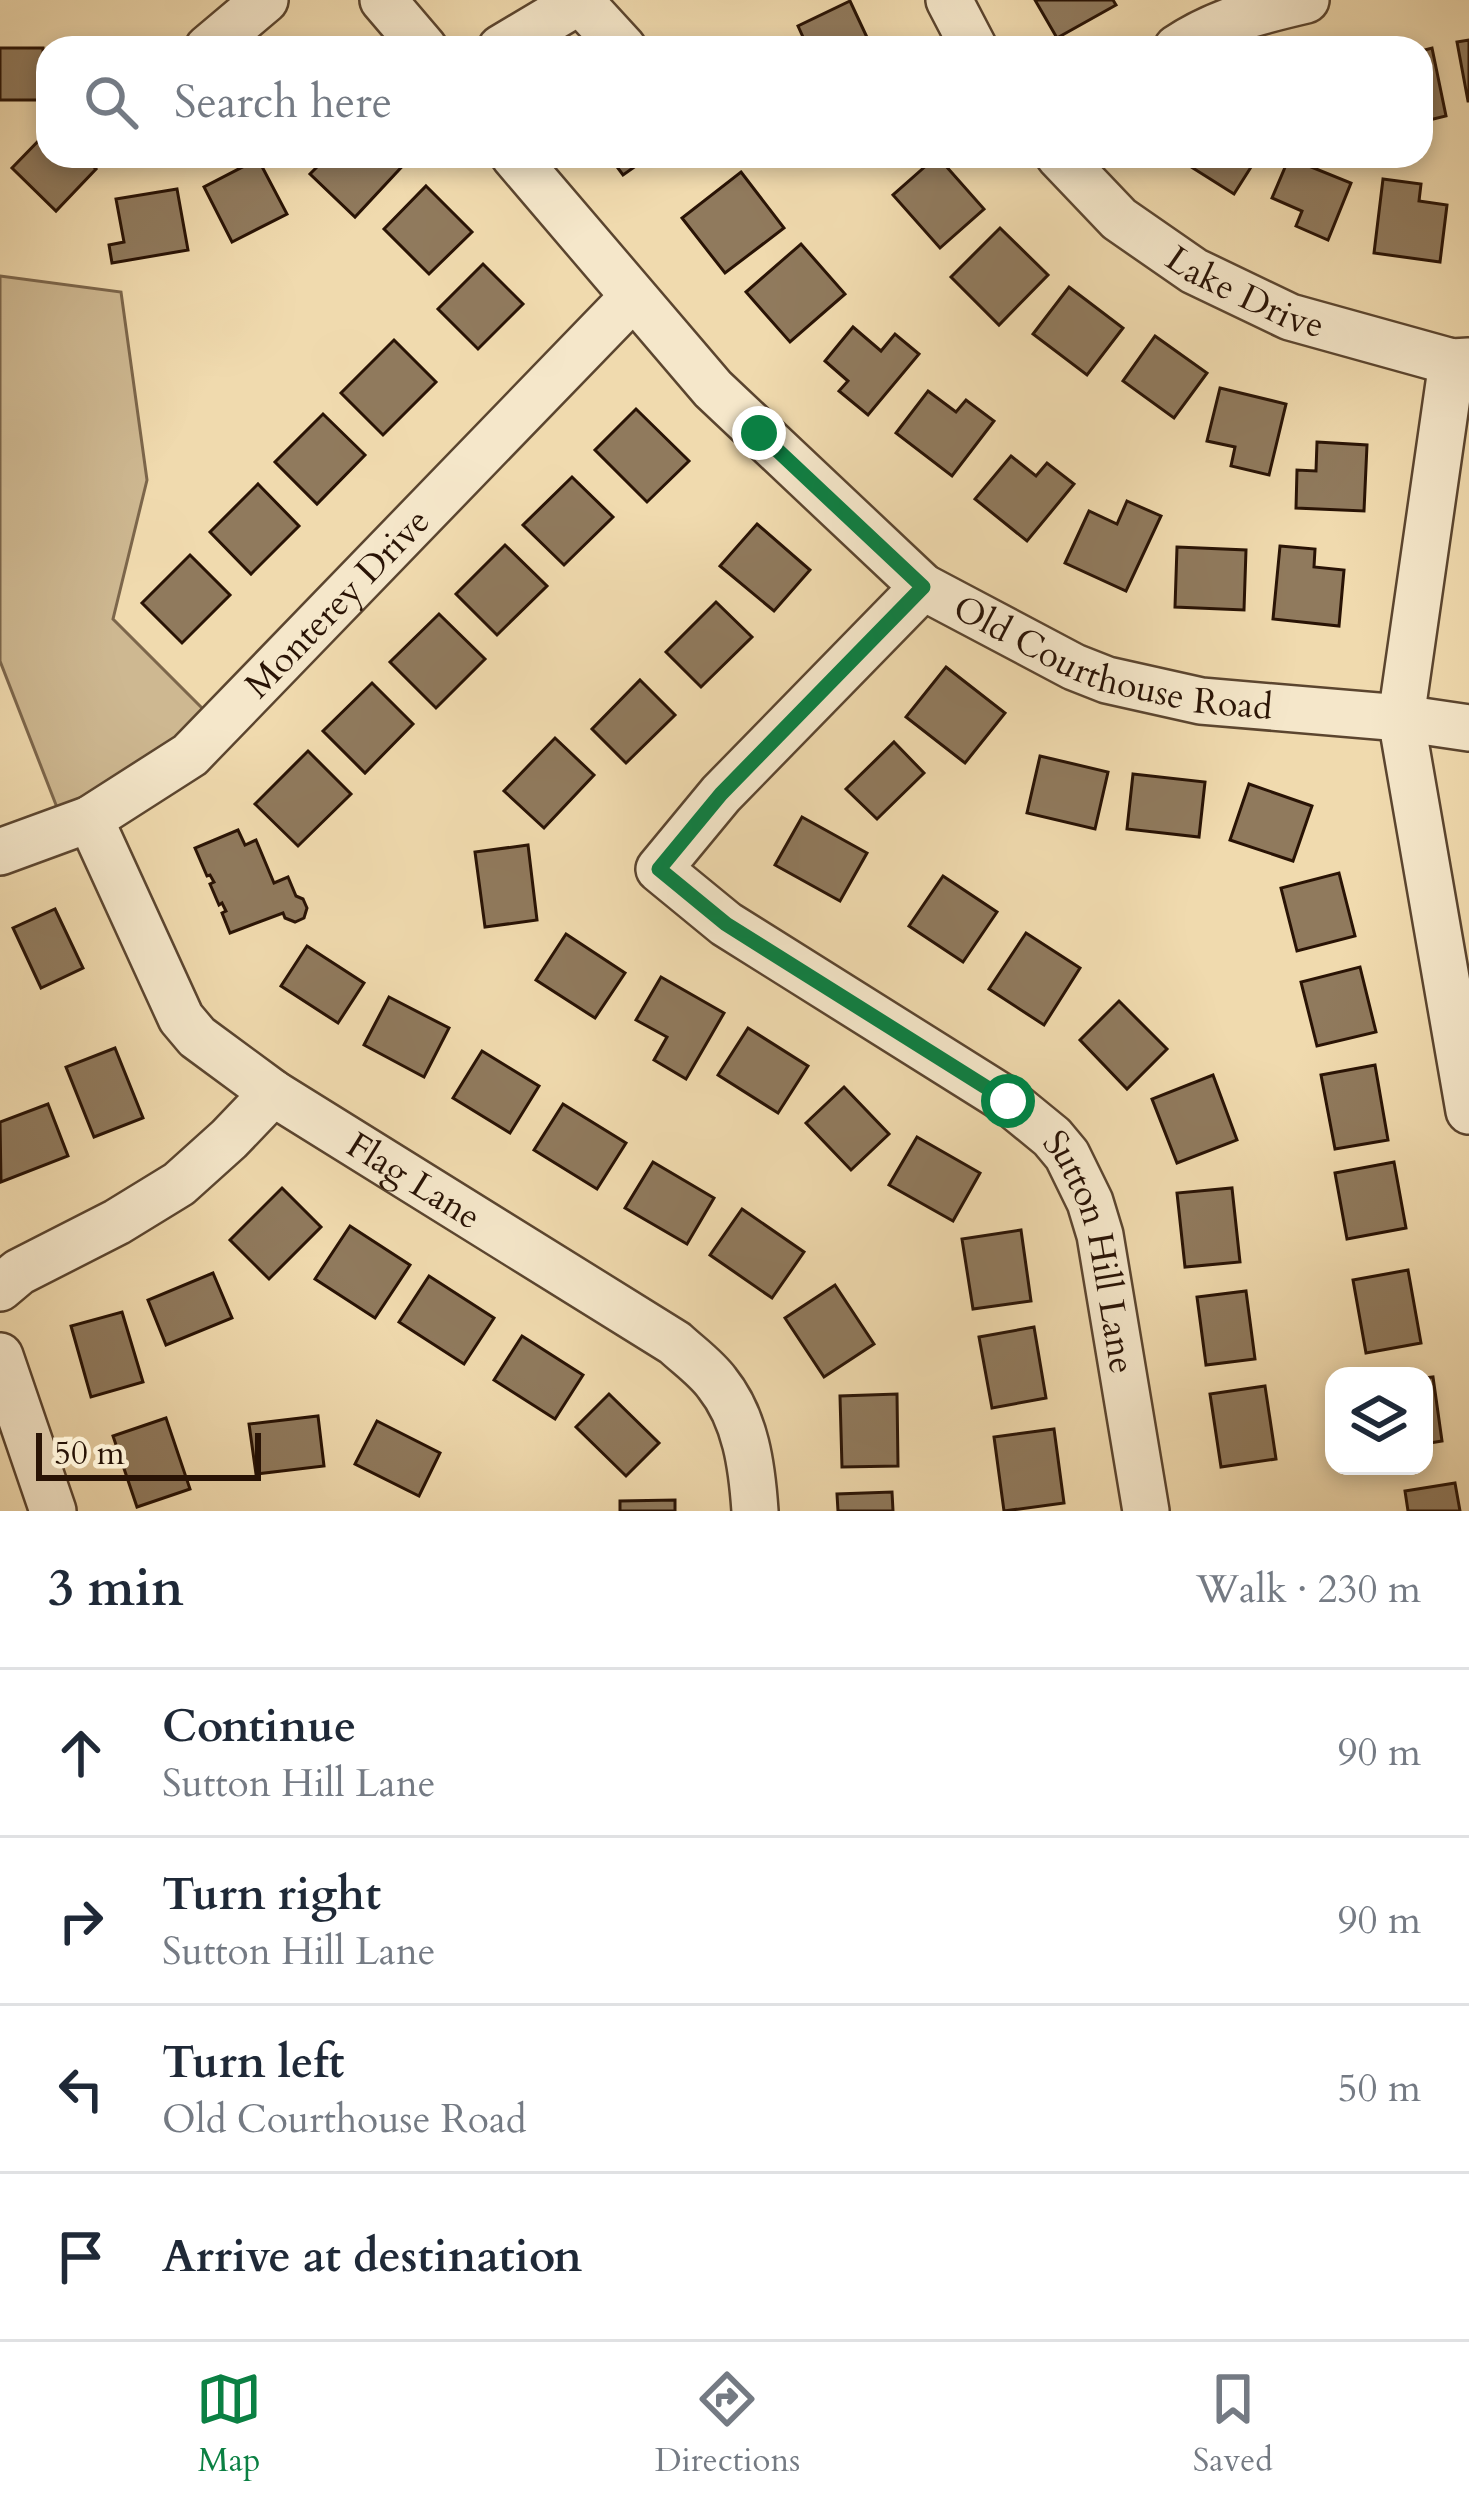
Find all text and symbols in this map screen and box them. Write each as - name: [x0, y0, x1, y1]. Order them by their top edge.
- search box: [36, 36, 1433, 168]
- icon: search: [78, 69, 144, 135]
- text: Search here: [174, 72, 392, 133]
- street label: Lake Drive: [1156, 234, 1329, 350]
- route end: [732, 406, 786, 460]
- street label: Monterey Drive: [234, 497, 440, 709]
- street label: Old Courthouse Road: [945, 583, 1274, 731]
- route start: [981, 1074, 1035, 1128]
- street label: Flag Lane: [338, 1120, 490, 1241]
- street label: Sutton Hill Lane: [1032, 1120, 1147, 1377]
- map controls: [1325, 1367, 1433, 1475]
- button: layers: [1325, 1367, 1433, 1475]
- scale bar: [36, 1427, 261, 1480]
- text: 50 m: [54, 1431, 125, 1476]
- text: 3 min: [48, 1554, 184, 1624]
- text: Walk · 230 m: [1196, 1563, 1421, 1616]
- text: Continue: [162, 1696, 356, 1757]
- icon: ahead: [48, 1720, 114, 1786]
- text: 90 m: [1338, 1726, 1421, 1779]
- text: Sutton Hill Lane: [162, 1757, 436, 1810]
- text: Turn right: [162, 1864, 381, 1925]
- icon: right: [48, 1888, 114, 1954]
- text: 90 m: [1338, 1894, 1421, 1947]
- text: Sutton Hill Lane: [162, 1925, 436, 1978]
- text: Turn left: [162, 2032, 344, 2093]
- icon: left: [48, 2056, 114, 2122]
- text: 50 m: [1338, 2062, 1421, 2115]
- text: Old Courthouse Road: [162, 2093, 527, 2146]
- icon: arrive: [48, 2224, 114, 2290]
- text: Arrive at destination: [162, 2226, 582, 2287]
- tab: Map: [196, 2366, 262, 2483]
- tab: Directions: [655, 2366, 800, 2483]
- tab: Saved: [1193, 2366, 1273, 2483]

